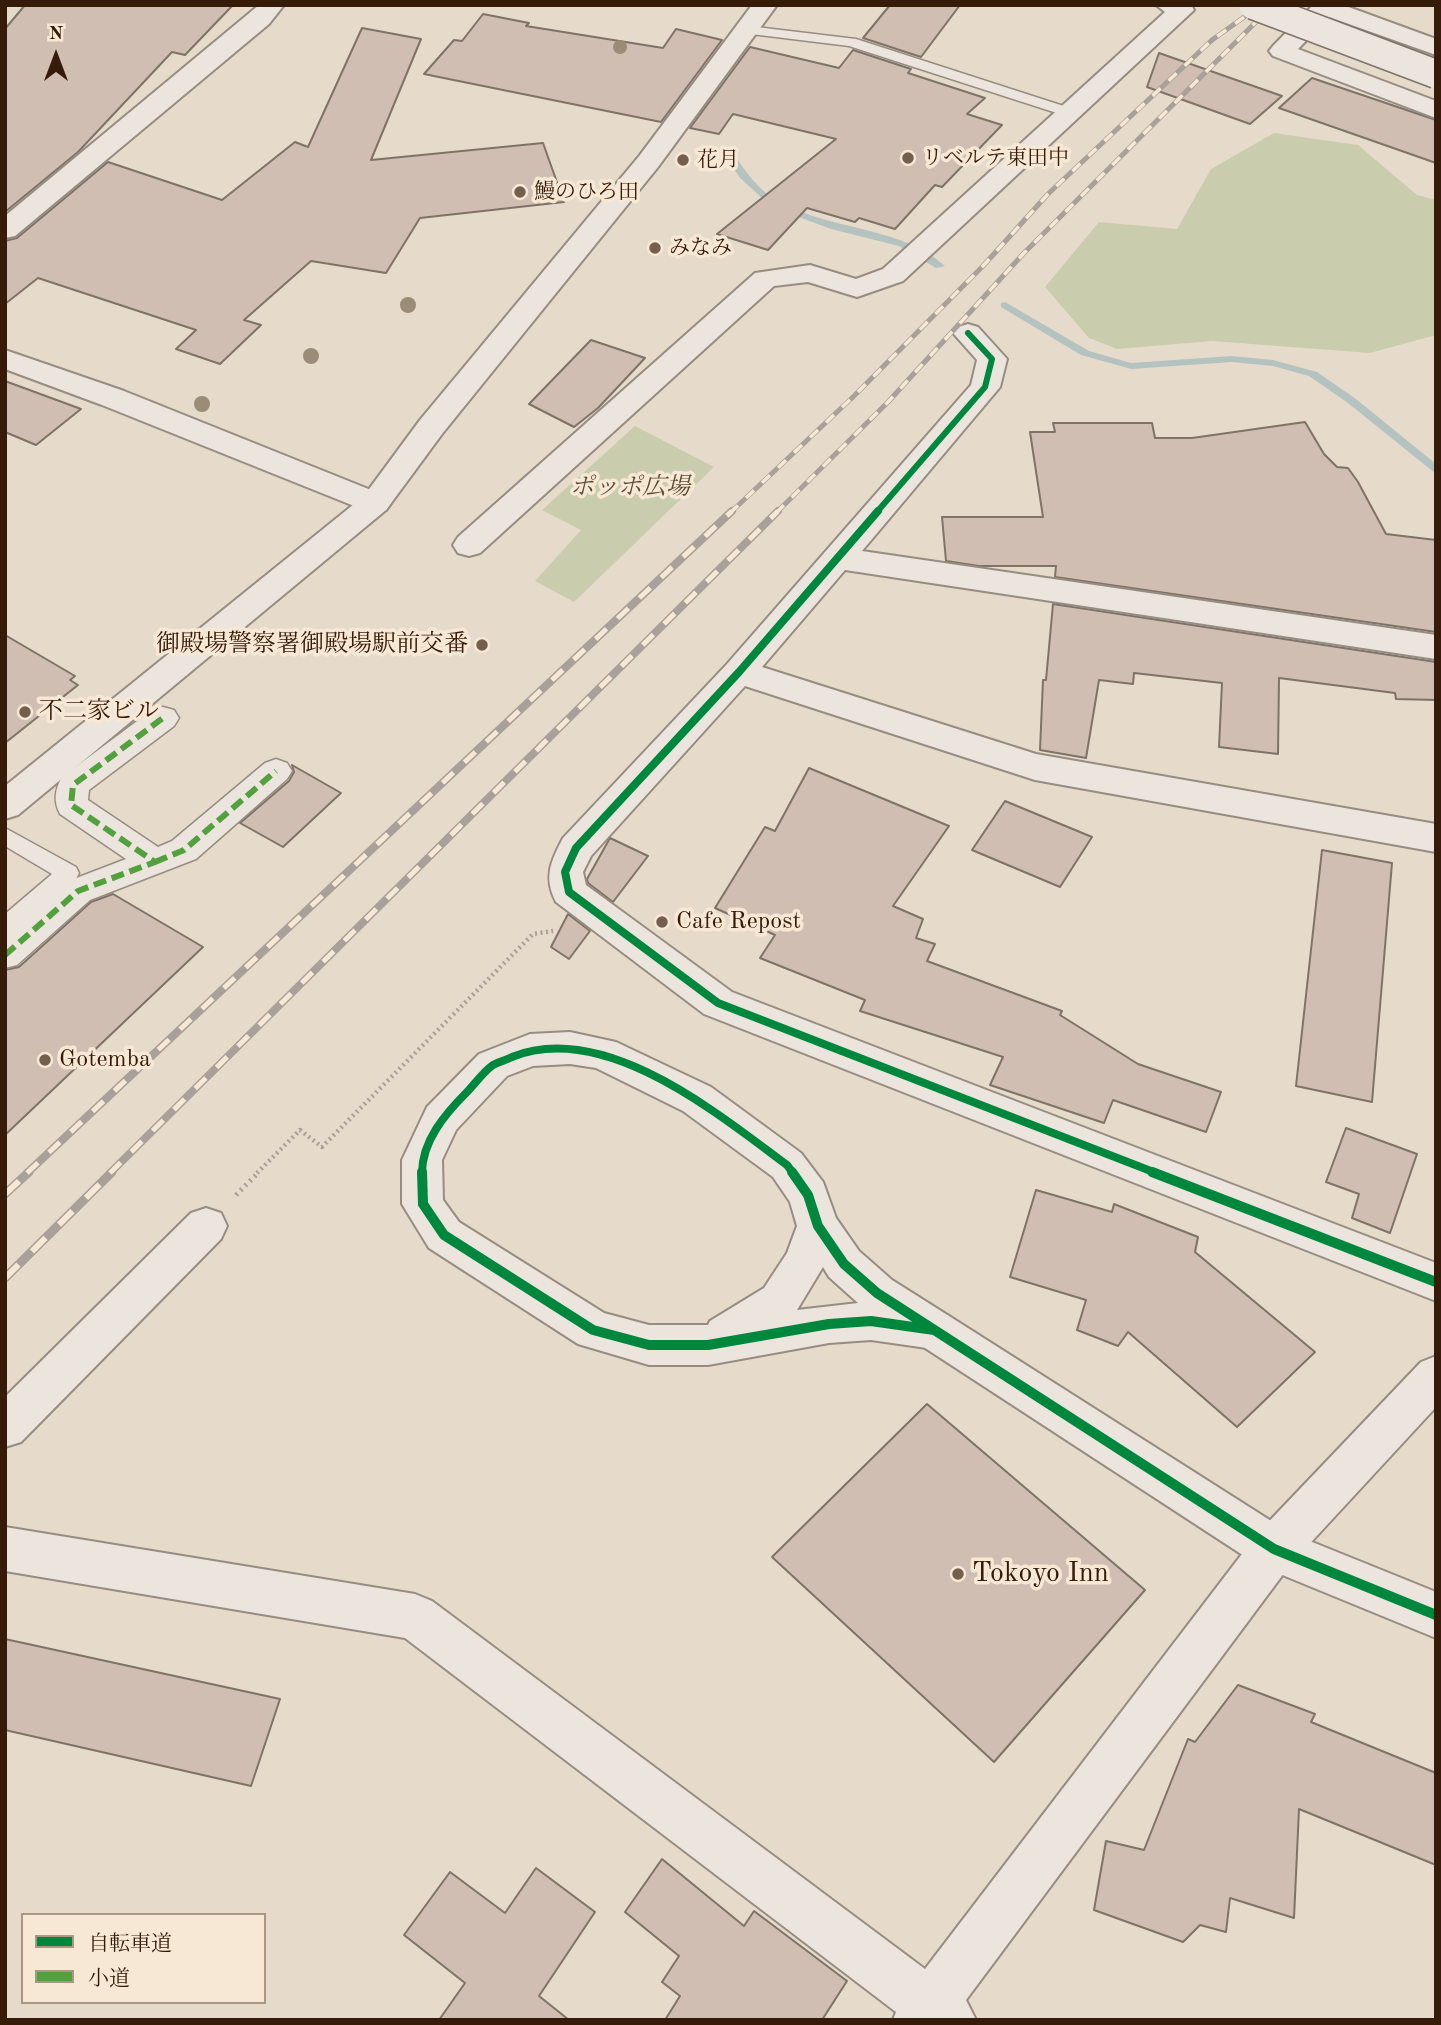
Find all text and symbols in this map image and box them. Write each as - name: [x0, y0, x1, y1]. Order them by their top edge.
- north arrow: [21, 21, 91, 91]
- text: N: [49, 25, 63, 44]
- place label: リベルテ東田中: [922, 145, 1069, 171]
- place label: 花月: [697, 147, 739, 173]
- marker: リベルテ東田中: [900, 150, 916, 166]
- marker: 花月: [675, 152, 691, 168]
- place label: 鰻のひろ田: [534, 179, 639, 205]
- marker: 鰻のひろ田: [512, 184, 528, 200]
- place label: みなみ: [669, 235, 732, 261]
- marker: みなみ: [647, 240, 663, 256]
- park label: ポッポ広場: [570, 474, 690, 502]
- place label: 御殿場警察署御殿場駅前交番: [156, 631, 468, 659]
- marker: 御殿場警察署御殿場駅前交番: [474, 637, 490, 653]
- place label: 不二家ビル: [39, 698, 159, 726]
- marker: 不二家ビル: [17, 704, 33, 720]
- place label: Cafe Repost: [676, 908, 801, 936]
- marker: Cafe Repost: [654, 914, 670, 930]
- place label: Gotemba: [59, 1046, 151, 1074]
- marker: Gotemba: [37, 1052, 53, 1068]
- place label: Tokoyo Inn: [972, 1557, 1109, 1591]
- marker: Tokoyo Inn: [950, 1566, 966, 1582]
- legend: [21, 1913, 266, 2004]
- text: 自転車道: [88, 1934, 172, 1955]
- text: 小道: [88, 1969, 130, 1990]

